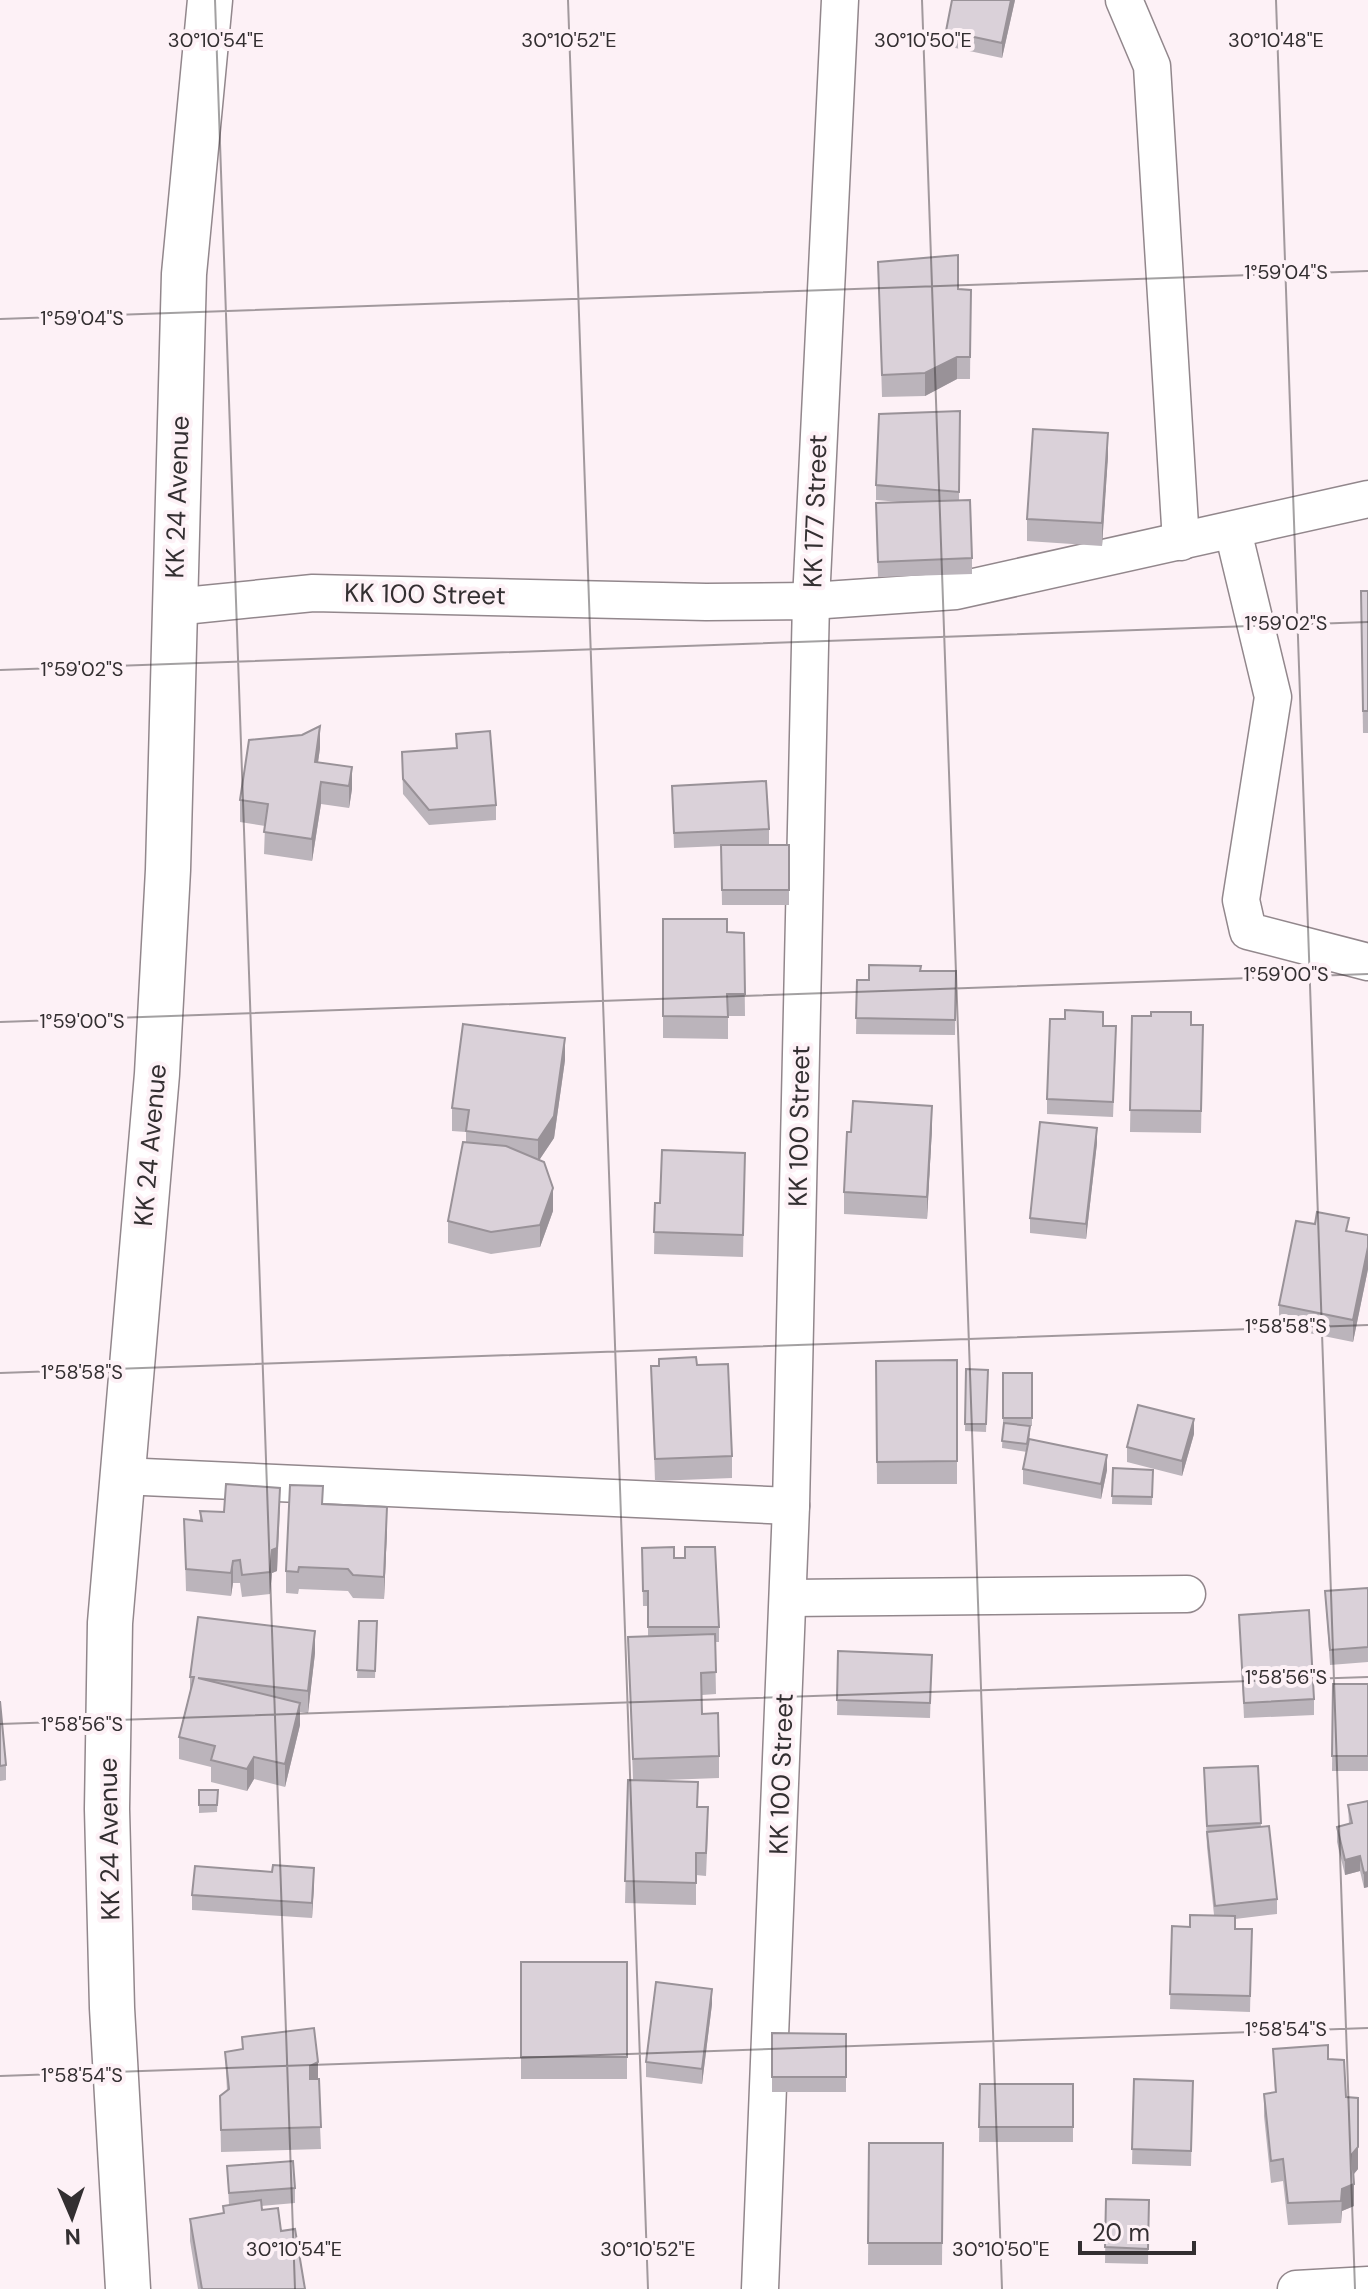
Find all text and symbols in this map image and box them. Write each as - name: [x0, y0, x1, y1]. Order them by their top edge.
- text: 30°10'54"E: [168, 27, 264, 53]
- text: 30°10'52"E: [521, 27, 617, 53]
- text: 30°10'50"E: [874, 27, 972, 53]
- text: 30°10'48"E: [1228, 27, 1324, 53]
- text: 1°59'04"S: [1244, 259, 1328, 285]
- text: 1°59'04"S: [40, 305, 124, 331]
- street label: KK 24 Avenue: [157, 415, 197, 579]
- street label: KK 177 Street: [795, 434, 835, 588]
- street label: KK 100 Street: [344, 576, 506, 612]
- text: 1°59'02"S: [1245, 610, 1327, 636]
- text: 1°59'02"S: [41, 656, 123, 682]
- text: 1°59'00"S: [1243, 961, 1329, 987]
- text: 1°59'00"S: [39, 1008, 125, 1034]
- street label: KK 100 Street: [781, 1045, 817, 1207]
- street label: KK 24 Avenue: [126, 1062, 174, 1228]
- text: 1°58'58"S: [1245, 1313, 1327, 1339]
- text: 1°58'58"S: [41, 1359, 123, 1385]
- text: 1°58'56"S: [1245, 1664, 1327, 1690]
- street label: KK 100 Street: [761, 1693, 801, 1855]
- text: 1°58'56"S: [41, 1711, 123, 1737]
- street label: KK 24 Avenue: [91, 1757, 127, 1921]
- text: 1°58'54"S: [1245, 2016, 1327, 2042]
- text: 1°58'54"S: [41, 2062, 123, 2088]
- north arrow: [32, 2177, 112, 2257]
- scale bar: [1080, 2205, 1194, 2255]
- text: 20 m: [1092, 2217, 1150, 2248]
- text: N: [64, 2222, 81, 2251]
- text: 30°10'54"E: [246, 2236, 342, 2262]
- text: 30°10'52"E: [600, 2236, 696, 2262]
- text: 30°10'50"E: [952, 2236, 1050, 2262]

